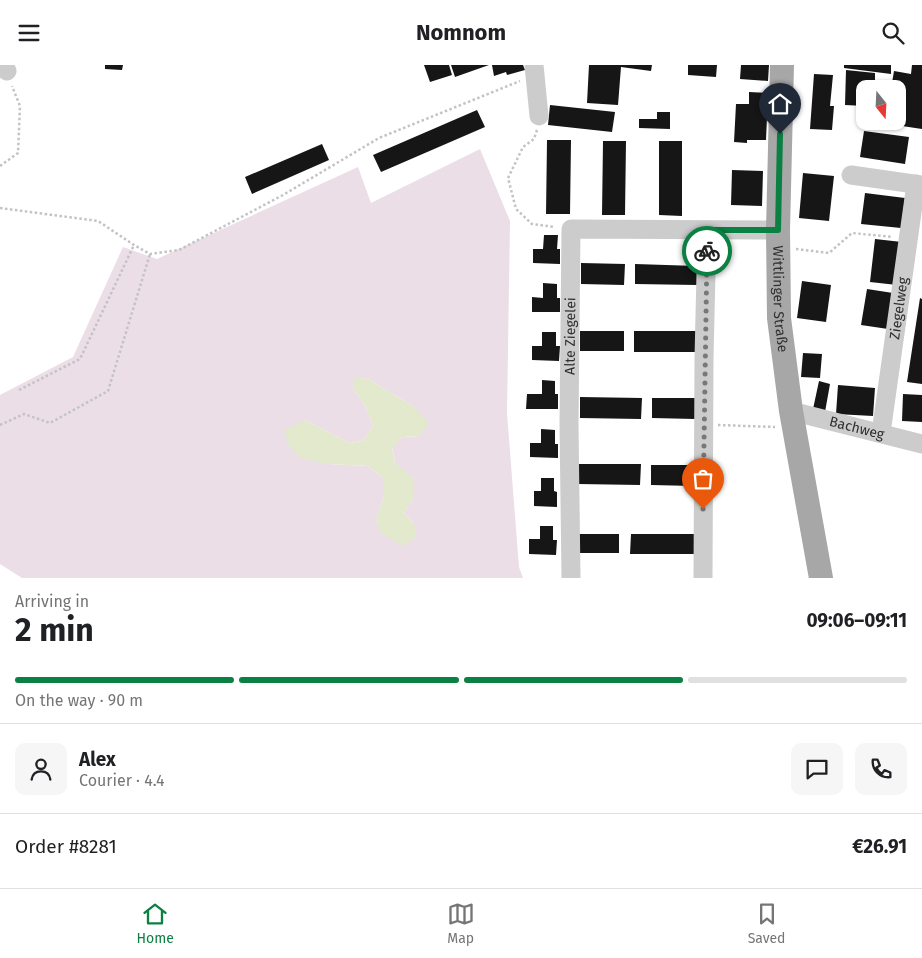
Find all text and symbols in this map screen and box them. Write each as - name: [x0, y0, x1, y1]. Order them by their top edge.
- icon: menu: [15, 19, 43, 47]
- text: Nomnom: [416, 19, 506, 46]
- icon: search: [879, 19, 907, 47]
- north arrow: [856, 80, 906, 130]
- map controls: [856, 80, 906, 130]
- pin: [759, 83, 801, 134]
- icon: home: [766, 90, 794, 118]
- courier: [682, 226, 732, 276]
- icon: bike: [693, 237, 721, 265]
- street label: Wittlinger Straße: [769, 245, 791, 353]
- street label: Ziegelweg: [886, 275, 912, 341]
- street label: Alte Ziegelei: [562, 297, 579, 375]
- street label: Bachweg: [828, 413, 887, 443]
- pin: [682, 458, 724, 509]
- icon: bag: [689, 465, 717, 493]
- text: Arriving in: [15, 592, 89, 611]
- text: 09:06–09:11: [806, 609, 907, 632]
- text: 2 min: [15, 611, 94, 649]
- text: On the way · 90 m: [15, 691, 143, 710]
- button: person: [15, 743, 67, 795]
- button: chat: [791, 743, 843, 795]
- button: phone: [855, 743, 907, 795]
- text: Alex: [79, 748, 116, 771]
- text: Courier · 4.4: [79, 771, 165, 790]
- text: Order #8281: [15, 835, 117, 858]
- text: €26.91: [852, 835, 907, 858]
- tab: Home: [136, 900, 174, 947]
- tab: Map: [447, 900, 475, 947]
- tab: Saved: [748, 900, 786, 947]

